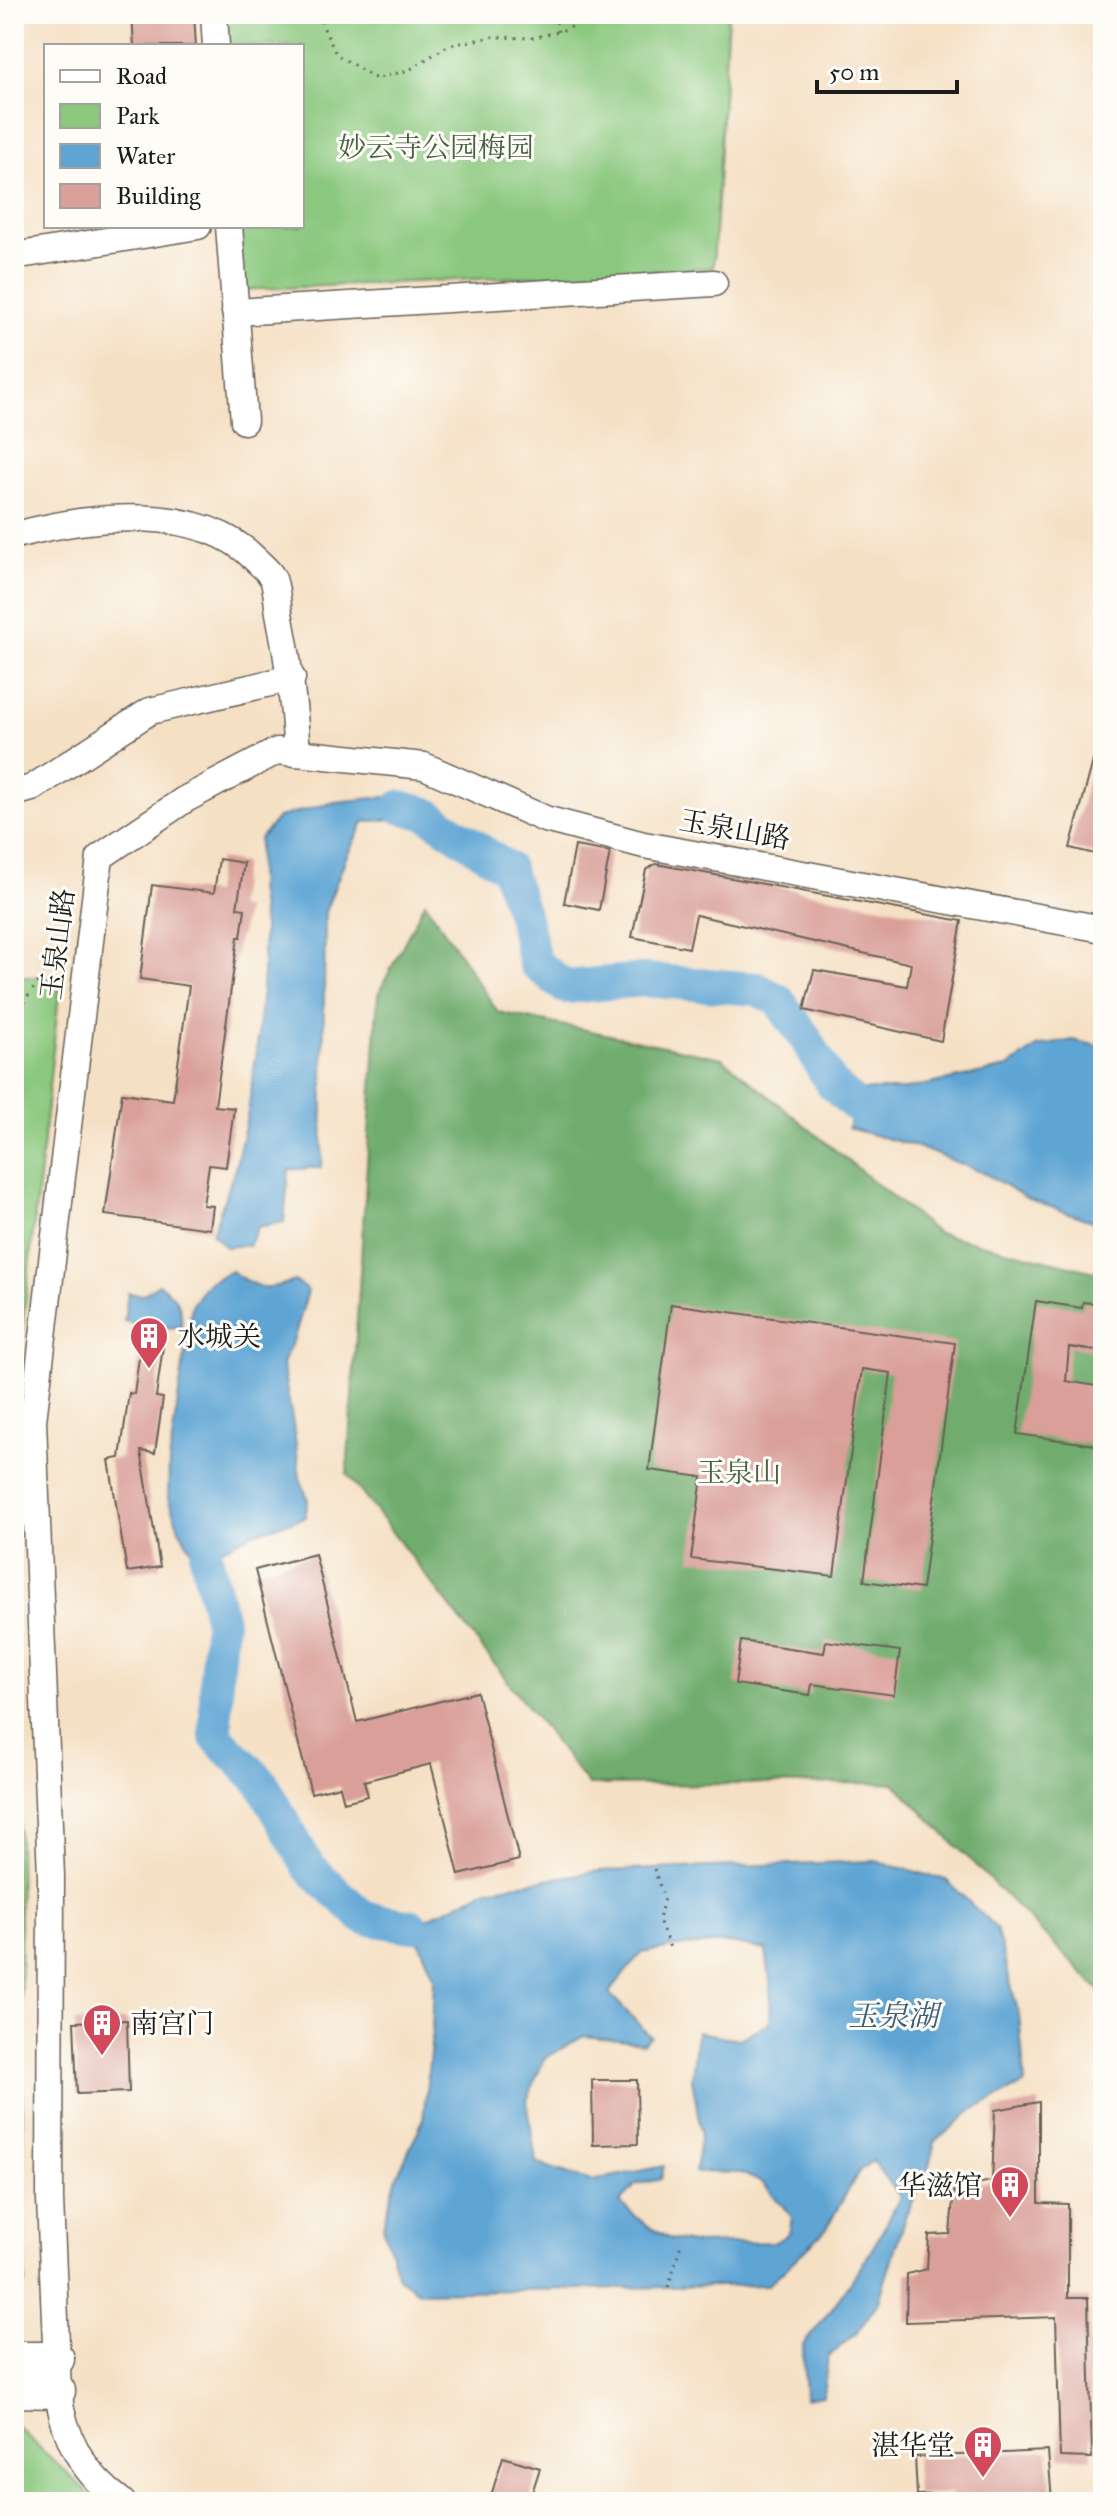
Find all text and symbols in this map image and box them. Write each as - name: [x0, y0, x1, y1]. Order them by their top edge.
- legend: [44, 44, 304, 228]
- scale bar: [817, 44, 957, 94]
- text: 50 m: [829, 57, 879, 87]
- text: Road: [116, 61, 167, 91]
- text: Park: [116, 101, 160, 131]
- park label: 妙云寺公园梅园: [338, 130, 534, 165]
- text: Water: [116, 141, 175, 171]
- text: Building: [116, 181, 201, 211]
- street label: 玉泉山路: [677, 803, 793, 856]
- street label: 玉泉山路: [33, 886, 82, 1002]
- building icon: 水城关: [128, 1315, 170, 1370]
- place label: 水城关: [177, 1319, 261, 1354]
- park label: 玉泉山: [697, 1455, 781, 1490]
- water label: 玉泉湖: [848, 1998, 943, 2034]
- building icon: 南宫门: [81, 2002, 123, 2057]
- place label: 南宫门: [130, 2006, 214, 2041]
- building icon: 华滋馆: [989, 2164, 1031, 2219]
- place label: 华滋馆: [898, 2168, 982, 2203]
- building icon: 湛华堂: [962, 2424, 1004, 2479]
- place label: 湛华堂: [871, 2428, 955, 2463]

